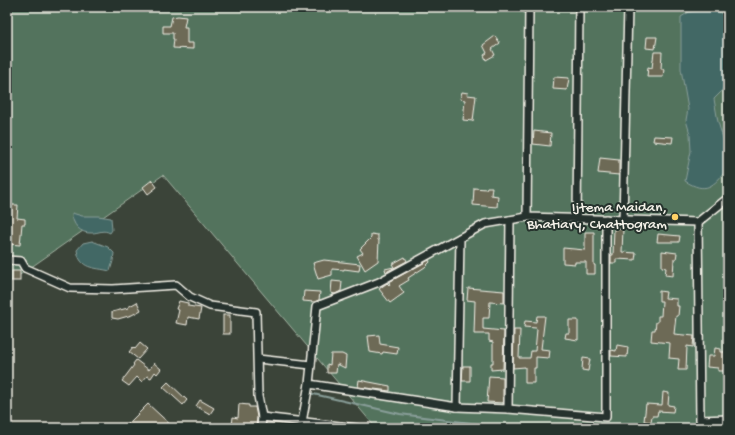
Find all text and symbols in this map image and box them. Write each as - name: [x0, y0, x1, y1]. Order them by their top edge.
- place label: Ijtema Maidan, Bhatiary, Chattogram: [526, 199, 667, 234]
- marker: Ijtema Maidan, Bhatiary, Chattogram: [670, 212, 680, 222]

